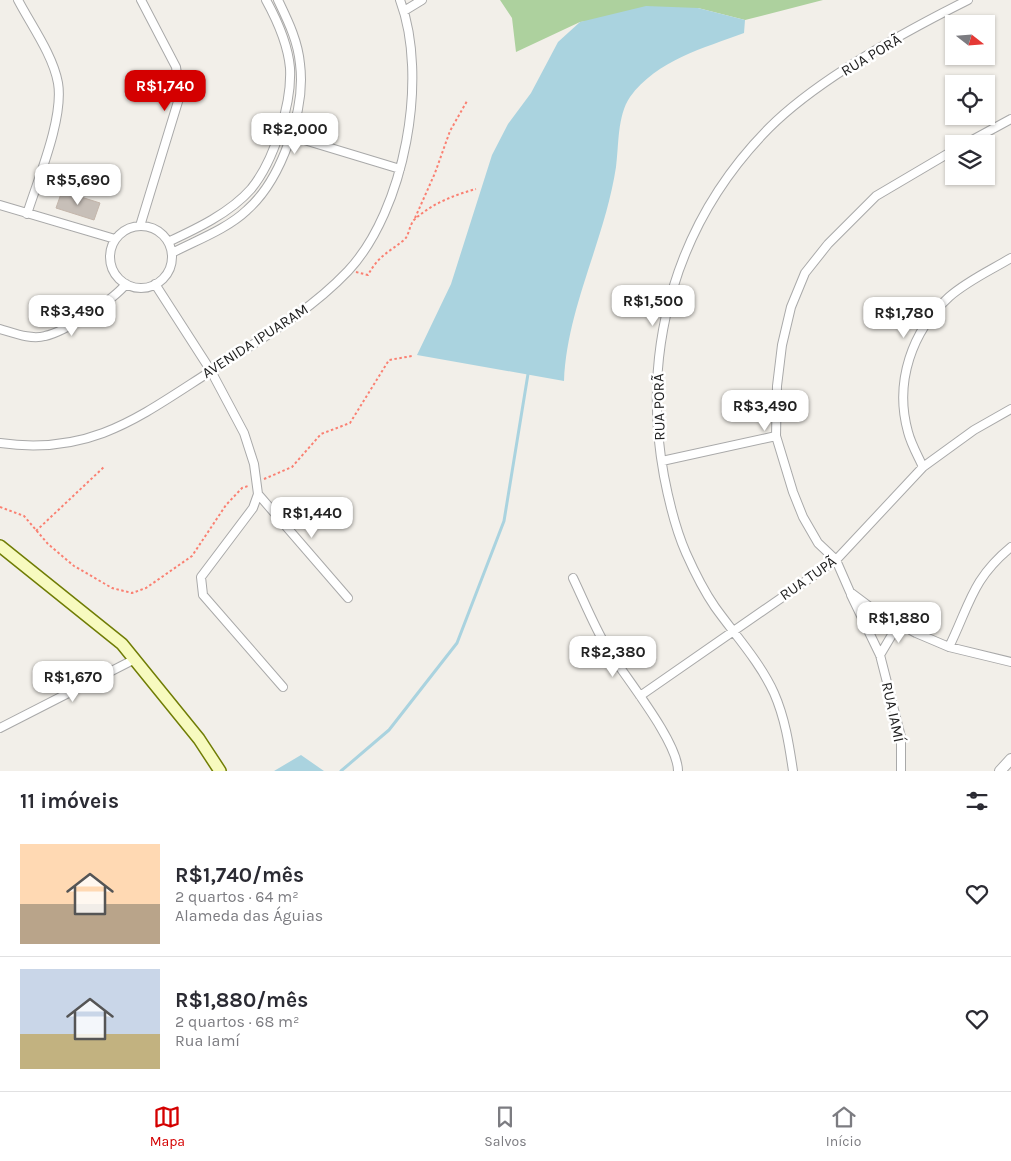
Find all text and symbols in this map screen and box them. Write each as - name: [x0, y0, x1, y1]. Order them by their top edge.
- north arrow: [945, 15, 995, 65]
- map controls: [945, 15, 995, 185]
- street label: RUA PORÃ: [838, 30, 905, 80]
- pin: R$1,740: [119, 70, 211, 112]
- button: locate: [945, 75, 995, 125]
- text: R$1,740: [136, 76, 194, 95]
- pin: R$2,000: [249, 112, 341, 155]
- text: R$2,000: [262, 119, 328, 138]
- button: layers: [945, 135, 995, 185]
- pin: R$5,690: [32, 164, 124, 206]
- text: R$5,690: [46, 170, 110, 189]
- pin: R$1,500: [607, 284, 699, 327]
- text: R$1,500: [623, 291, 683, 310]
- pin: R$3,490: [26, 294, 118, 337]
- pin: R$1,780: [858, 296, 950, 339]
- street label: AVENIDA IPUARAM: [199, 300, 311, 382]
- text: R$3,490: [40, 301, 104, 320]
- text: R$1,780: [874, 303, 934, 322]
- street label: RUA PORÃ: [649, 373, 669, 441]
- pin: R$3,490: [719, 390, 811, 432]
- text: R$3,490: [733, 396, 797, 415]
- pin: R$1,440: [266, 496, 358, 539]
- text: R$1,440: [282, 503, 342, 522]
- street label: RUA TUPÃ: [776, 552, 840, 604]
- pin: R$1,880: [853, 602, 945, 644]
- text: R$1,880: [868, 608, 930, 627]
- pin: R$2,380: [567, 636, 659, 678]
- text: R$2,380: [580, 642, 646, 661]
- pin: R$1,670: [27, 660, 119, 703]
- text: R$1,670: [44, 667, 102, 686]
- street label: RUA IAMÍ: [878, 680, 908, 744]
- icon: filters: [963, 787, 991, 815]
- text: 11 imóveis: [20, 789, 119, 813]
- text: R$1,740/mês: [175, 863, 304, 887]
- icon: home: [60, 864, 120, 924]
- icon: heart: [963, 880, 991, 908]
- text: 2 quartos · 64 m²: [175, 887, 299, 906]
- text: Alameda das Águias: [175, 906, 323, 925]
- text: R$1,880/mês: [175, 988, 308, 1012]
- icon: home: [60, 989, 120, 1049]
- icon: heart: [963, 1005, 991, 1033]
- text: 2 quartos · 68 m²: [175, 1012, 300, 1031]
- text: Rua Iamí: [175, 1031, 240, 1050]
- tab: Mapa: [150, 1103, 185, 1150]
- tab: Salvos: [484, 1103, 527, 1150]
- tab: Início: [826, 1103, 861, 1150]

